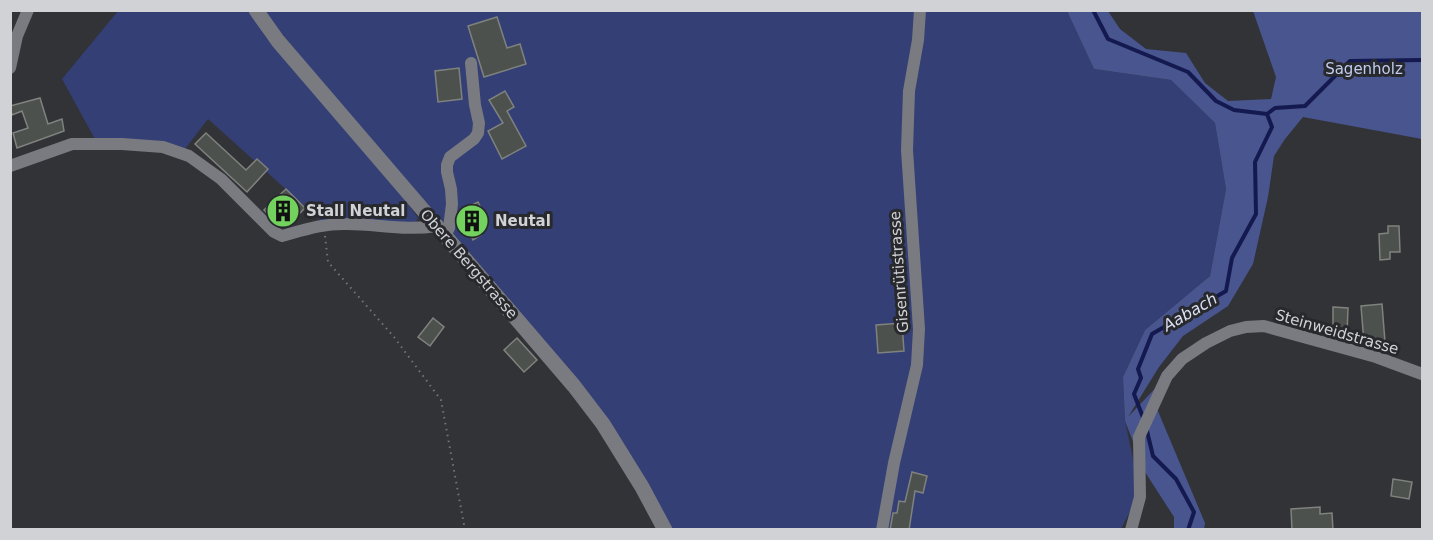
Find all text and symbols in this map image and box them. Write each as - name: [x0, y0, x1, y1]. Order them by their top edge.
- park label: Sagenholz: [1325, 60, 1403, 78]
- building icon: Stall Neutal: [265, 193, 301, 229]
- place label: Stall Neutal: [306, 202, 405, 220]
- building icon: Neutal: [454, 203, 490, 239]
- street label: Obere Bergstrasse: [417, 206, 521, 322]
- street label: Gisenrütistrasse: [886, 211, 912, 333]
- place label: Neutal: [495, 212, 551, 230]
- water label: Aabach: [1159, 289, 1221, 336]
- street label: Steinweidstrasse: [1273, 306, 1401, 358]

